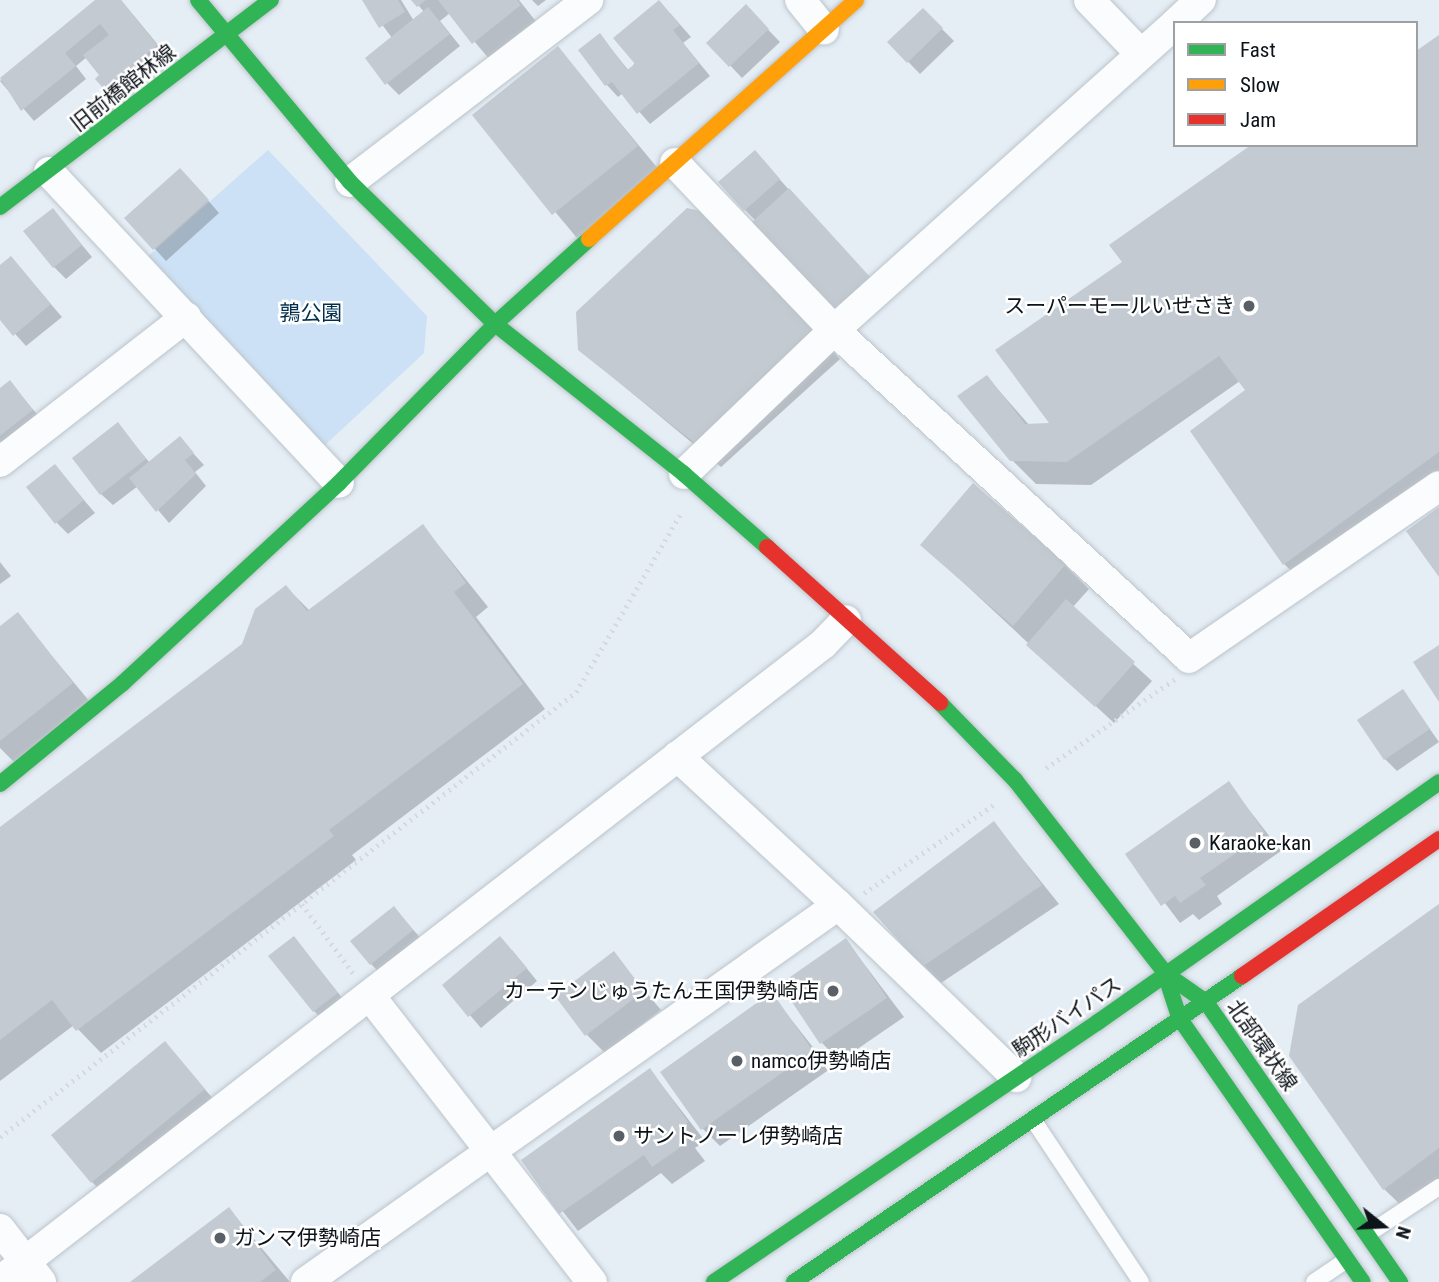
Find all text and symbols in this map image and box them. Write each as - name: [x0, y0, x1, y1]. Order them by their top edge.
- legend: [1173, 21, 1418, 147]
- text: Fast: [1240, 38, 1276, 62]
- street label: 旧前橋館林線: [66, 39, 180, 137]
- text: Slow: [1240, 73, 1280, 97]
- text: Jam: [1240, 108, 1276, 132]
- place label: スーパーモールいせさき: [1004, 293, 1235, 319]
- marker: スーパーモールいせさき: [1241, 298, 1257, 314]
- park label: 鶉公園: [280, 300, 342, 326]
- place label: Karaoke-kan: [1209, 830, 1311, 856]
- marker: Karaoke-kan: [1187, 835, 1203, 851]
- street label: 駒形バイパス: [1008, 971, 1126, 1063]
- place label: カーテンじゅうたん王国伊勢崎店: [504, 978, 819, 1004]
- marker: カーテンじゅうたん王国伊勢崎店: [825, 983, 841, 999]
- street label: 北部環状線: [1222, 995, 1302, 1095]
- place label: namco伊勢崎店: [751, 1048, 891, 1074]
- marker: namco伊勢崎店: [729, 1053, 745, 1069]
- place label: サントノーレ伊勢崎店: [633, 1123, 843, 1149]
- marker: サントノーレ伊勢崎店: [611, 1128, 627, 1144]
- north arrow: [1348, 1191, 1418, 1261]
- text: N: [1391, 1224, 1416, 1242]
- place label: ガンマ伊勢崎店: [234, 1225, 381, 1251]
- marker: ガンマ伊勢崎店: [212, 1230, 228, 1246]

